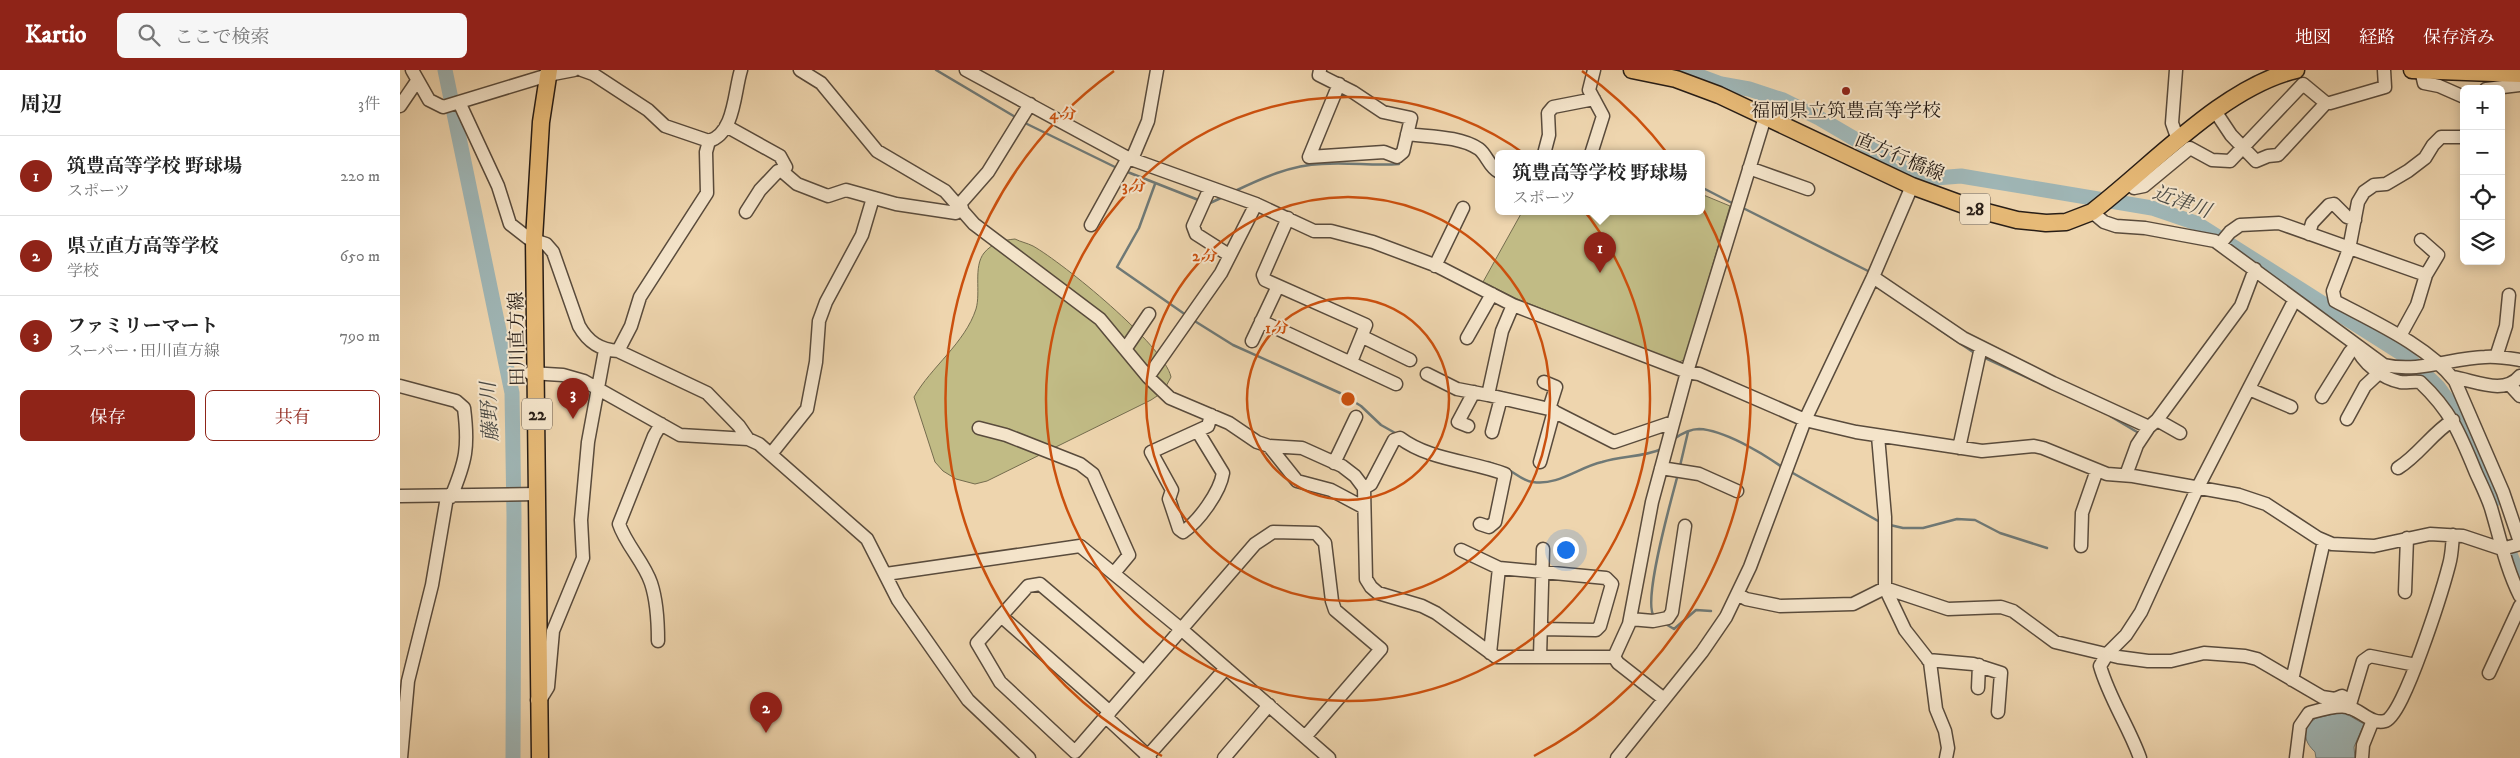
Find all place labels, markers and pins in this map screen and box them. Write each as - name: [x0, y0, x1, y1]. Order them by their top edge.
- marker: 福岡県立筑豊高等学校: [1840, 85, 1852, 97]
- place label: 福岡県立筑豊高等学校: [1751, 100, 1941, 123]
- pin: 1: [1584, 232, 1616, 273]
- pin: 3: [557, 378, 589, 419]
- centre of rings: [1339, 390, 1357, 408]
- pin: 2: [750, 692, 782, 733]

